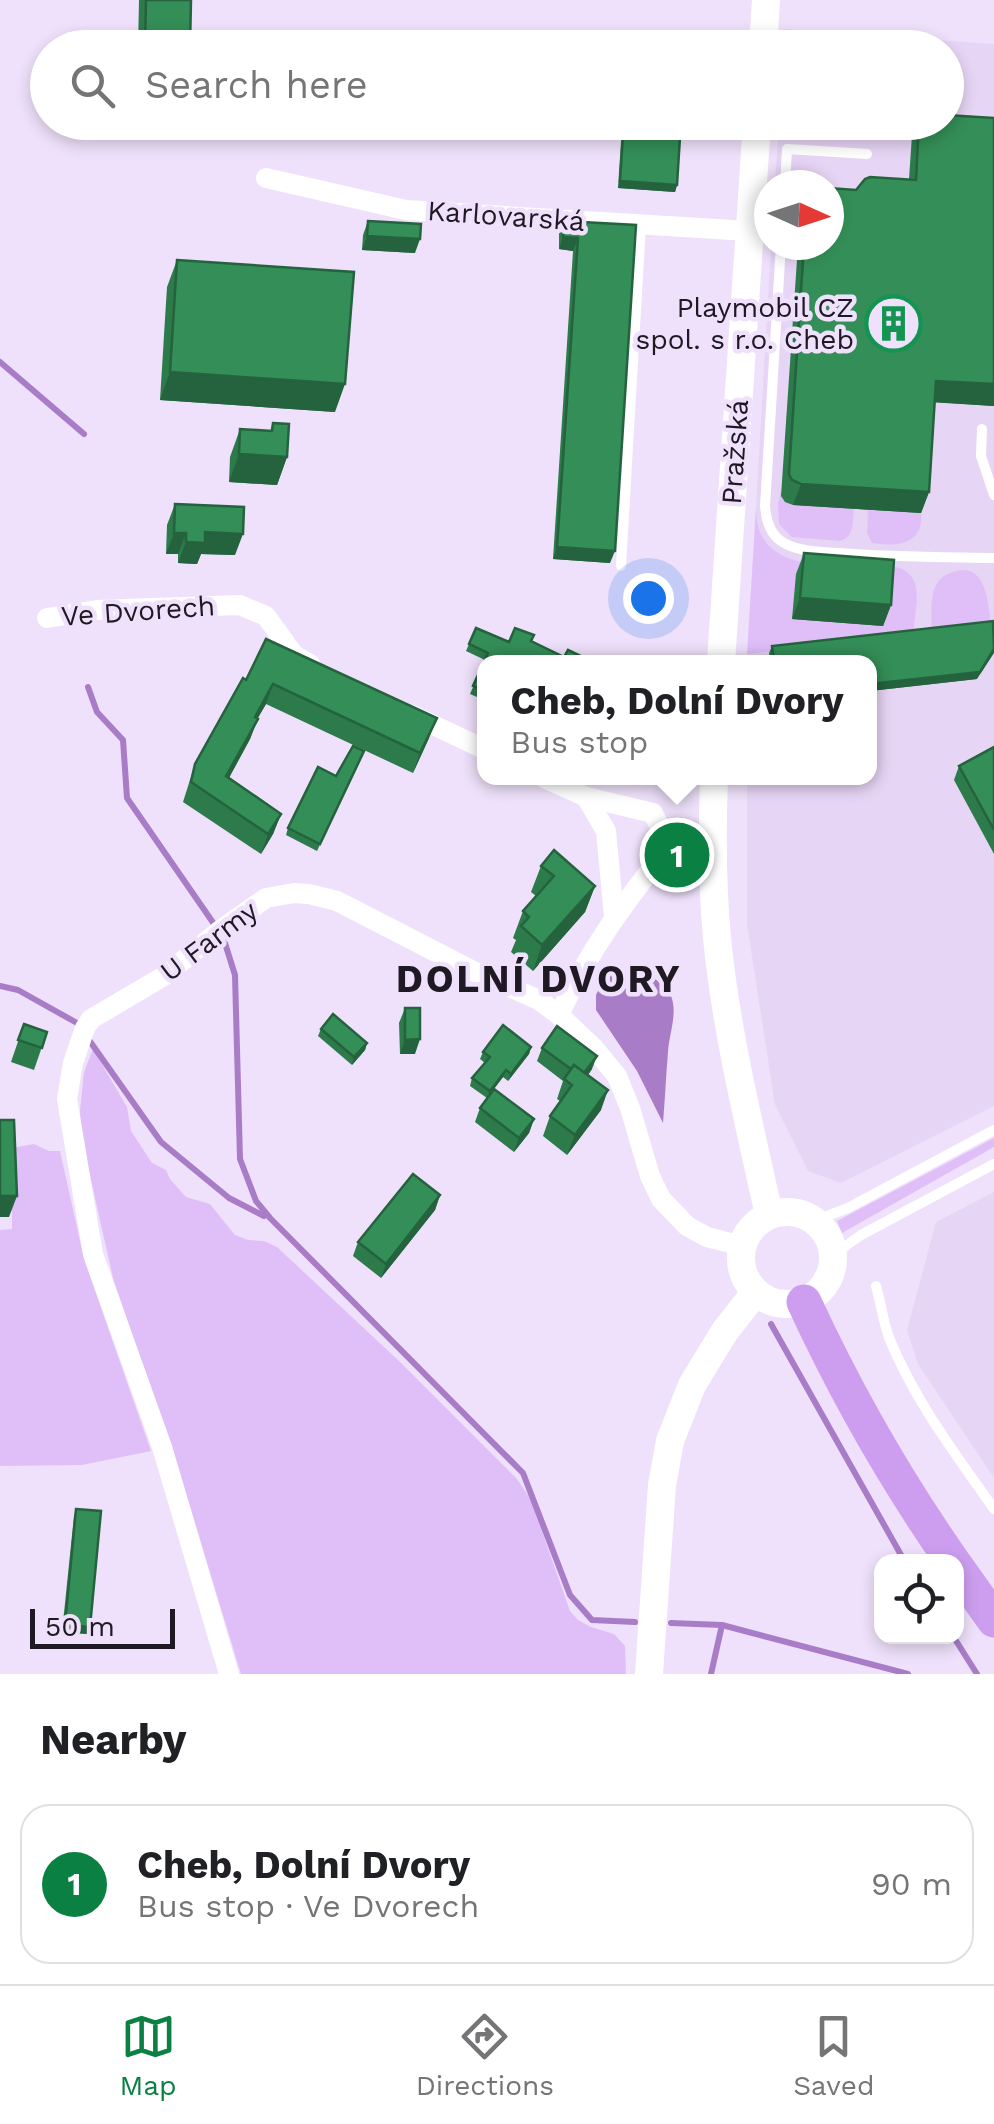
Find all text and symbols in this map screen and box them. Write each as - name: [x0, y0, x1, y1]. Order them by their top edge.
- search box: [30, 30, 964, 140]
- icon: search: [65, 58, 120, 113]
- text: Search here: [145, 63, 368, 107]
- north arrow: [754, 170, 844, 260]
- street label: Karlovarská: [426, 194, 586, 238]
- place label: Playmobil CZ spol. s r.o. Cheb: [635, 291, 854, 356]
- building icon: Playmobil CZ spol. s r.o. Cheb: [863, 293, 923, 353]
- street label: Pražská: [715, 398, 755, 506]
- your location: [623, 573, 674, 624]
- street label: Ve Dvorech: [60, 589, 216, 633]
- popup: [477, 655, 877, 785]
- text: Cheb, Dolní Dvory: [510, 679, 844, 723]
- text: Bus stop: [510, 723, 648, 761]
- pin: 1: [644, 818, 710, 892]
- street label: U Farmy: [154, 893, 265, 988]
- district label: DOLNÍ DVORY: [396, 957, 682, 1001]
- map controls: [874, 1554, 964, 1644]
- button: locate: [874, 1554, 964, 1644]
- scale bar: [30, 1604, 175, 1648]
- text: 50 m: [45, 1610, 115, 1643]
- text: Nearby: [40, 1715, 187, 1764]
- text: Cheb, Dolní Dvory: [137, 1843, 470, 1887]
- text: 1: [68, 1865, 81, 1903]
- text: 90 m: [871, 1865, 952, 1903]
- text: Bus stop · Ve Dvorech: [137, 1887, 479, 1925]
- tab: Map: [120, 2009, 177, 2102]
- tab: Directions: [416, 2009, 554, 2102]
- tab: Saved: [793, 2009, 874, 2102]

